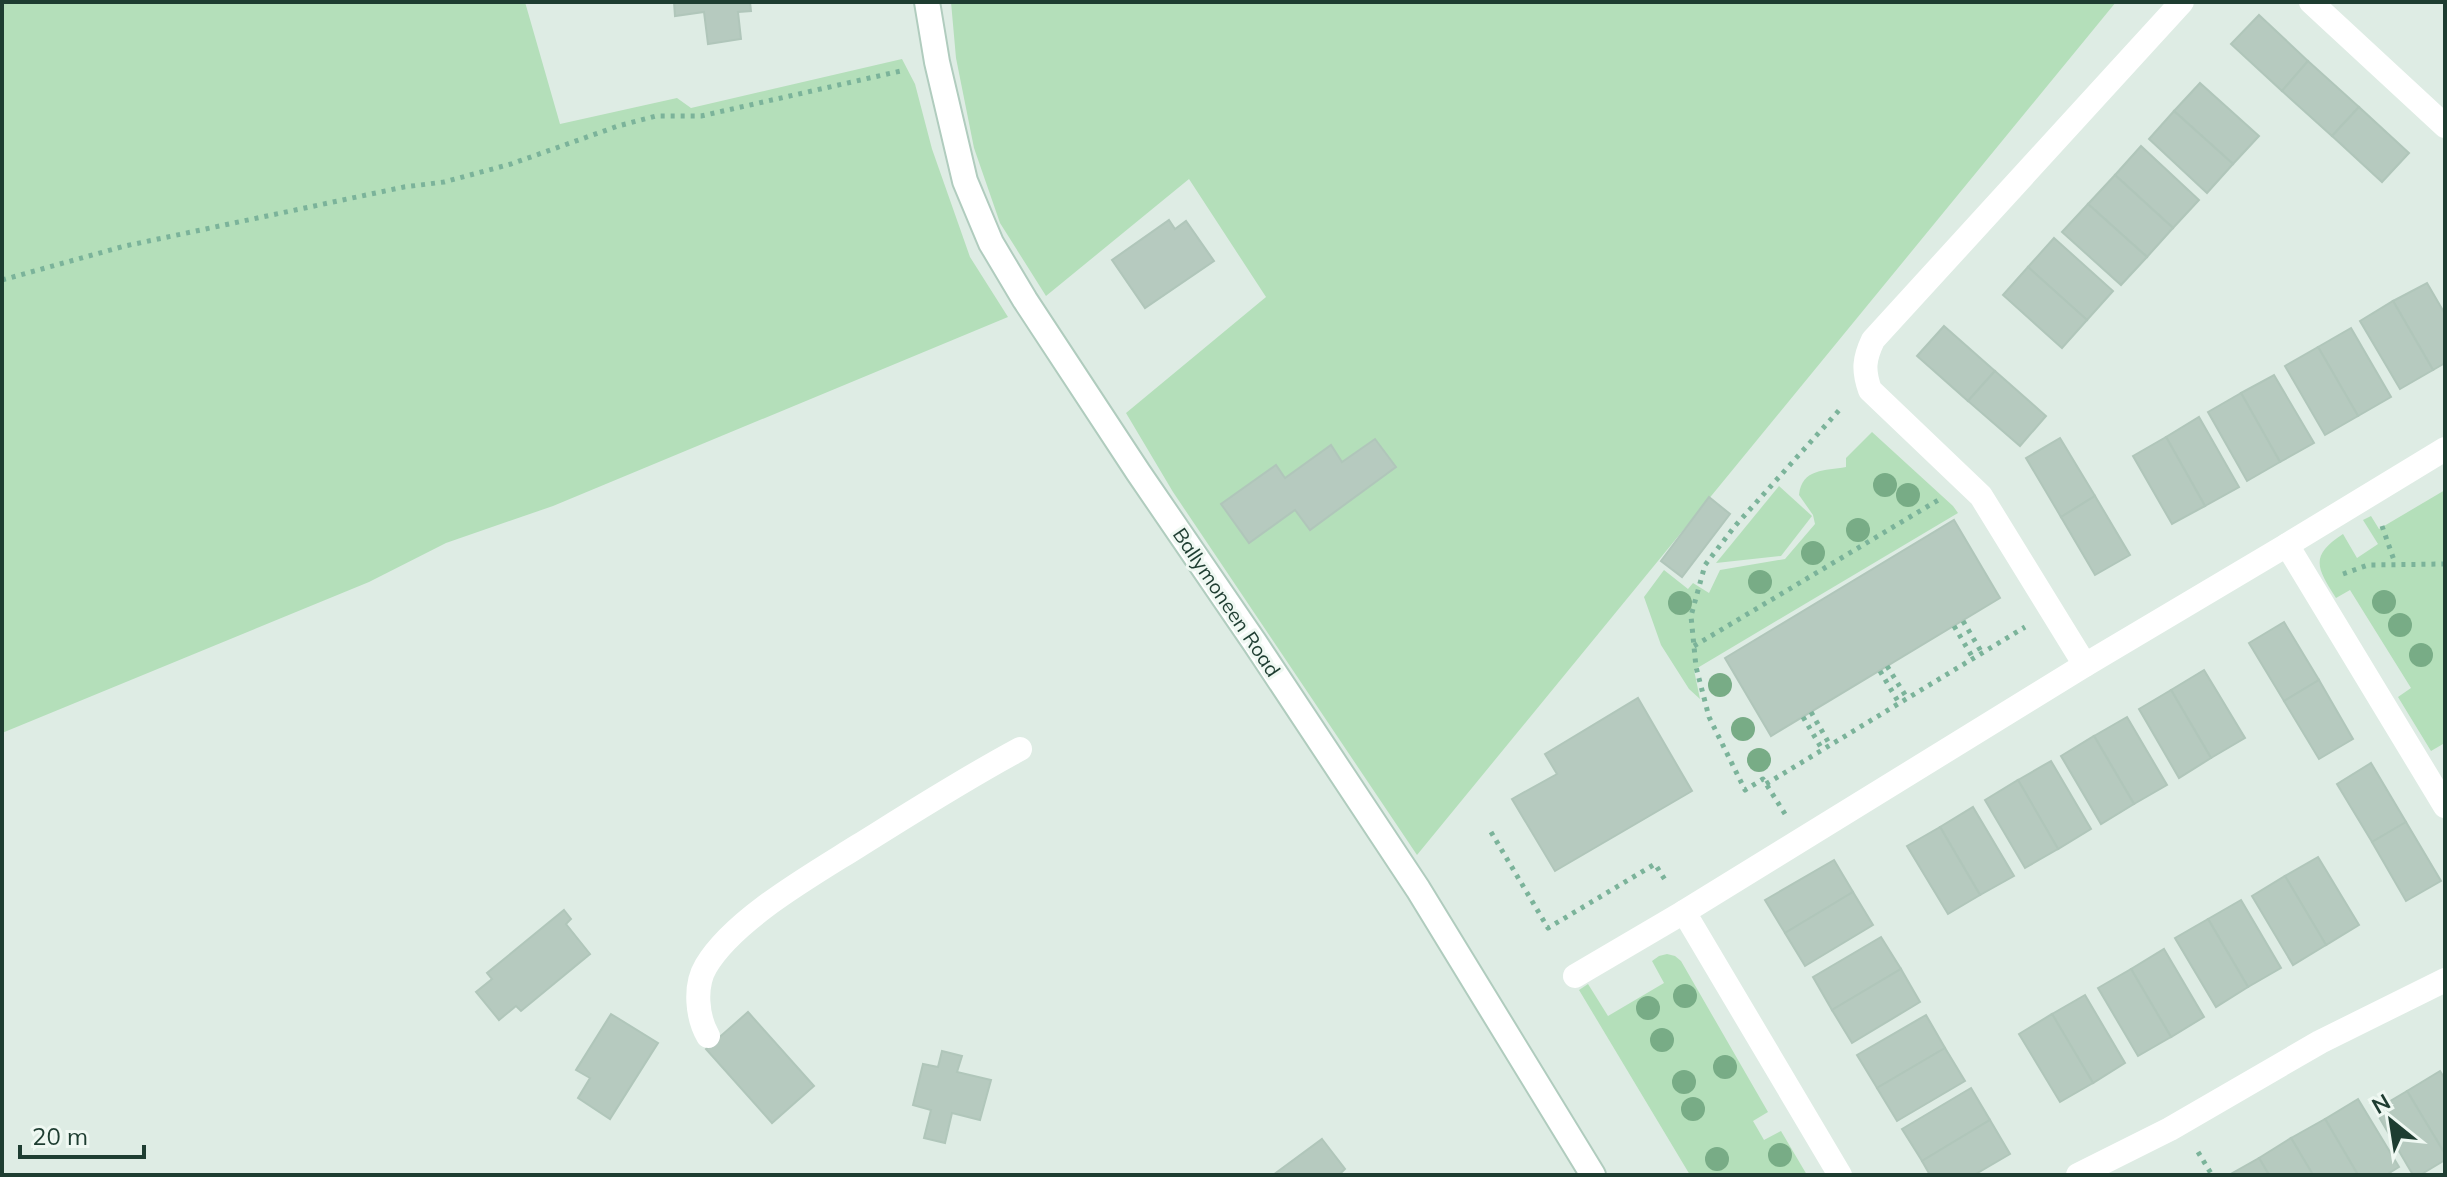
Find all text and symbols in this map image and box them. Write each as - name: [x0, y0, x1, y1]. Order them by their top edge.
- street label: Ballymoneen Road: [1168, 523, 1286, 681]
- north arrow: [2351, 1081, 2431, 1161]
- text: N: [2367, 1087, 2395, 1120]
- scale bar: [20, 1109, 144, 1159]
- text: 20 m: [32, 1121, 88, 1151]

